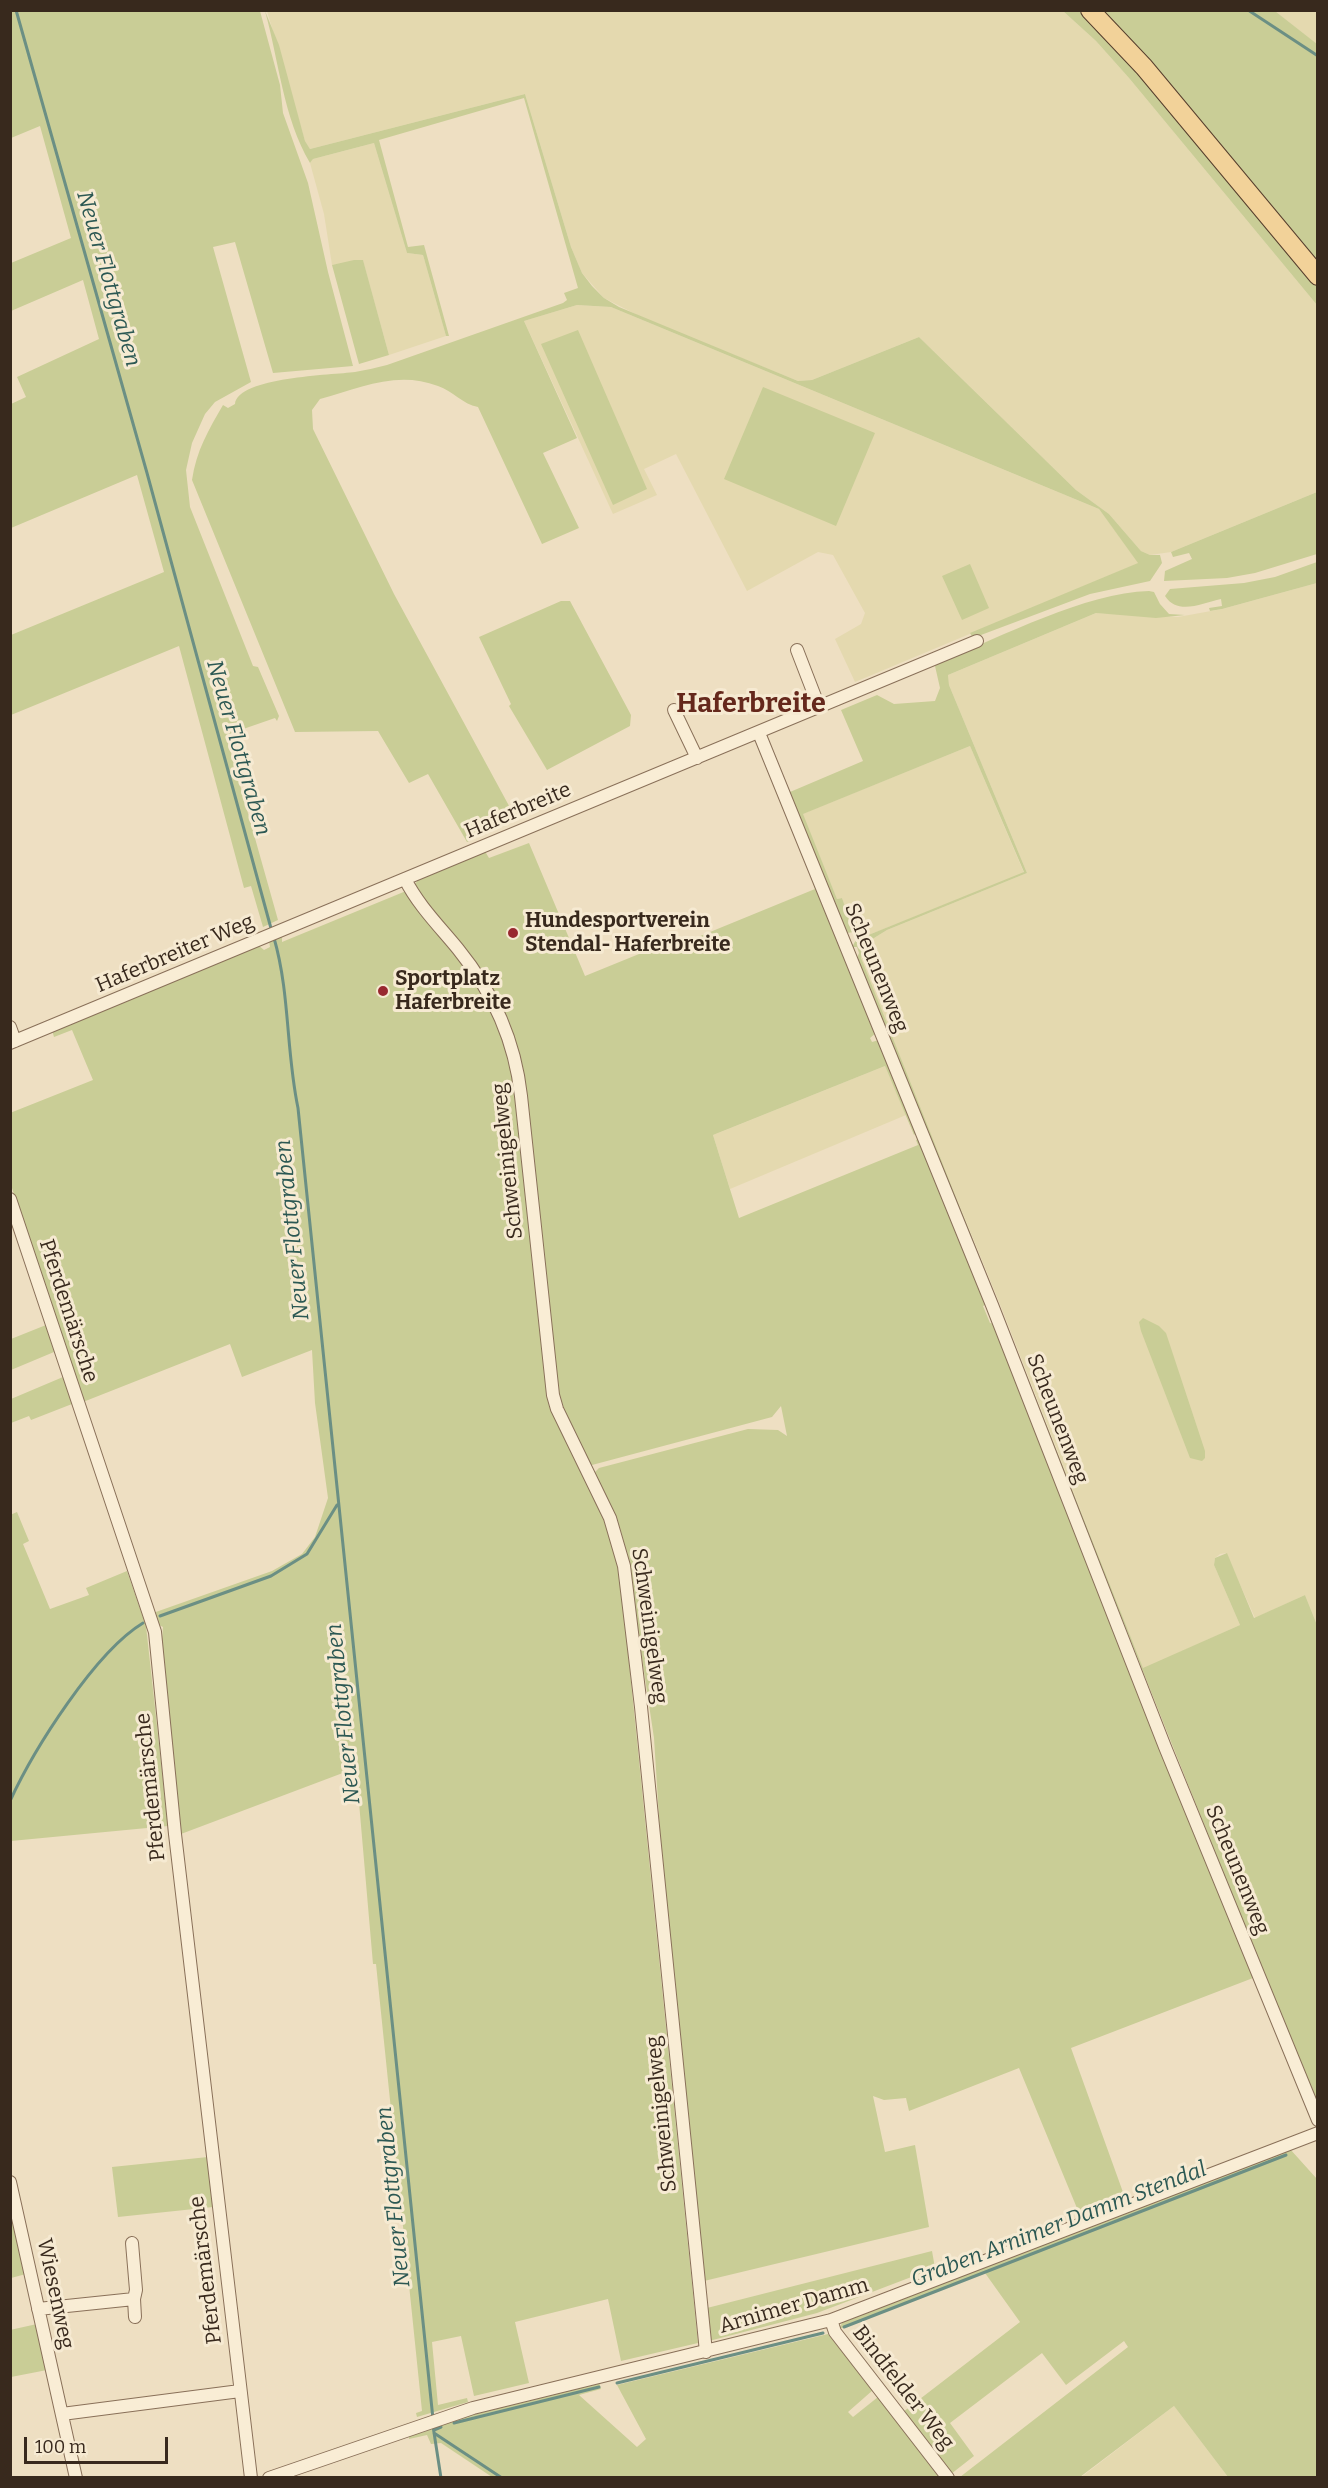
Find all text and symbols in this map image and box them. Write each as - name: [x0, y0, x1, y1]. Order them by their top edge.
- water label: Neuer Flottgraben: [70, 188, 146, 370]
- water label: Neuer Flottgraben: [200, 657, 276, 839]
- district label: Haferbreite: [676, 688, 826, 720]
- street label: Haferbreite: [461, 777, 575, 845]
- street label: Scheunenweg: [839, 900, 913, 1036]
- place label: Hundesportverein Stendal- Haferbreite: [525, 908, 731, 958]
- street label: Haferbreiter Weg: [92, 909, 258, 999]
- marker: Hundesportverein Stendal- Haferbreite: [506, 926, 520, 940]
- place label: Sportplatz Haferbreite: [395, 966, 511, 1016]
- marker: Sportplatz Haferbreite: [376, 984, 390, 998]
- street label: Schweinigelweg: [487, 1082, 529, 1240]
- water label: Neuer Flottgraben: [270, 1138, 316, 1322]
- street label: Pferdemärsche: [33, 1236, 103, 1386]
- street label: Scheunenweg: [1021, 1350, 1093, 1488]
- street label: Schweinigelweg: [626, 1546, 672, 1706]
- water label: Neuer Flottgraben: [321, 1622, 367, 1806]
- street label: Pferdemärsche: [131, 1712, 171, 1862]
- street label: Scheunenweg: [1200, 1802, 1274, 1938]
- street label: Schweinigelweg: [641, 2035, 683, 2193]
- water label: Neuer Flottgraben: [371, 2105, 417, 2289]
- water label: Graben Arnimer Damm Stendal: [908, 2156, 1210, 2294]
- street label: Pferdemärsche: [184, 2194, 228, 2346]
- street label: Wiesenweg: [31, 2236, 79, 2352]
- street label: Arnimer Damm: [716, 2273, 872, 2339]
- street label: Bindfelder Weg: [847, 2321, 959, 2455]
- scale bar: [27, 2425, 171, 2463]
- text: 100 m: [35, 2436, 86, 2458]

